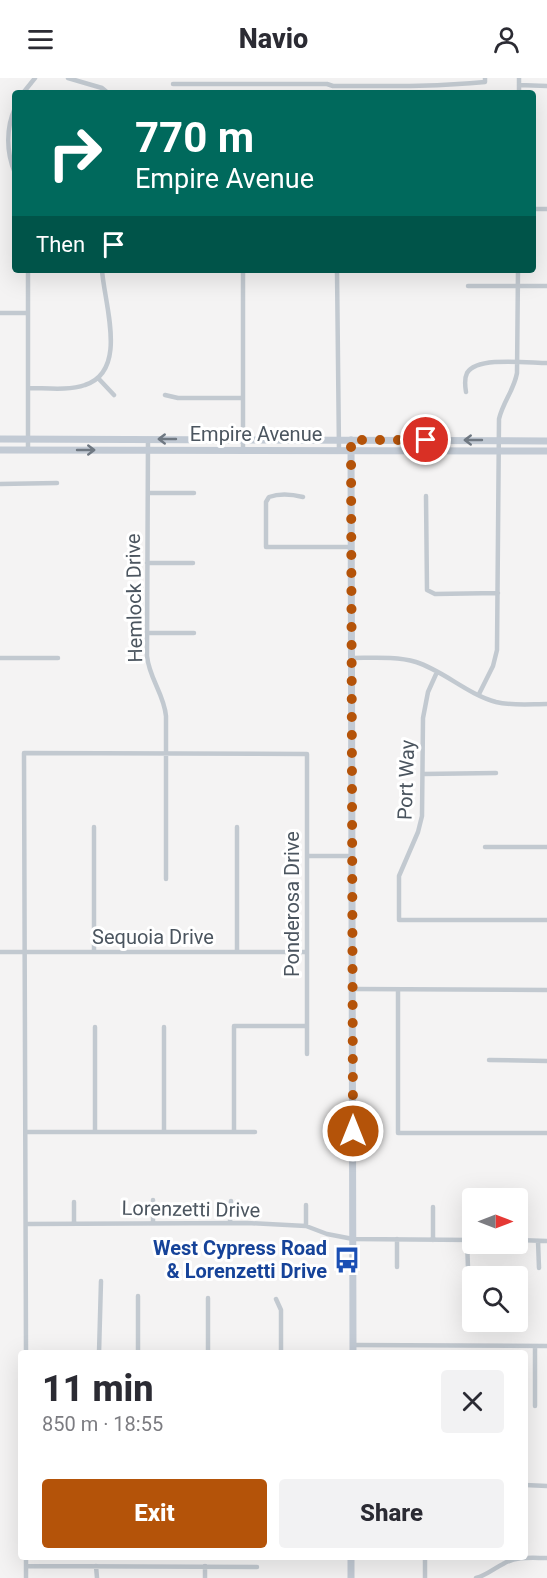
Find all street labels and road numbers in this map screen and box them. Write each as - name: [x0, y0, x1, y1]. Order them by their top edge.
- street label: Empire Avenue: [190, 422, 322, 446]
- street label: Hemlock Drive: [121, 533, 147, 663]
- street label: Port Way: [393, 739, 419, 821]
- street label: Ponderosa Drive: [280, 831, 304, 977]
- street label: Sequoia Drive: [92, 925, 214, 949]
- street label: Lorenzetti Drive: [121, 1196, 261, 1222]

